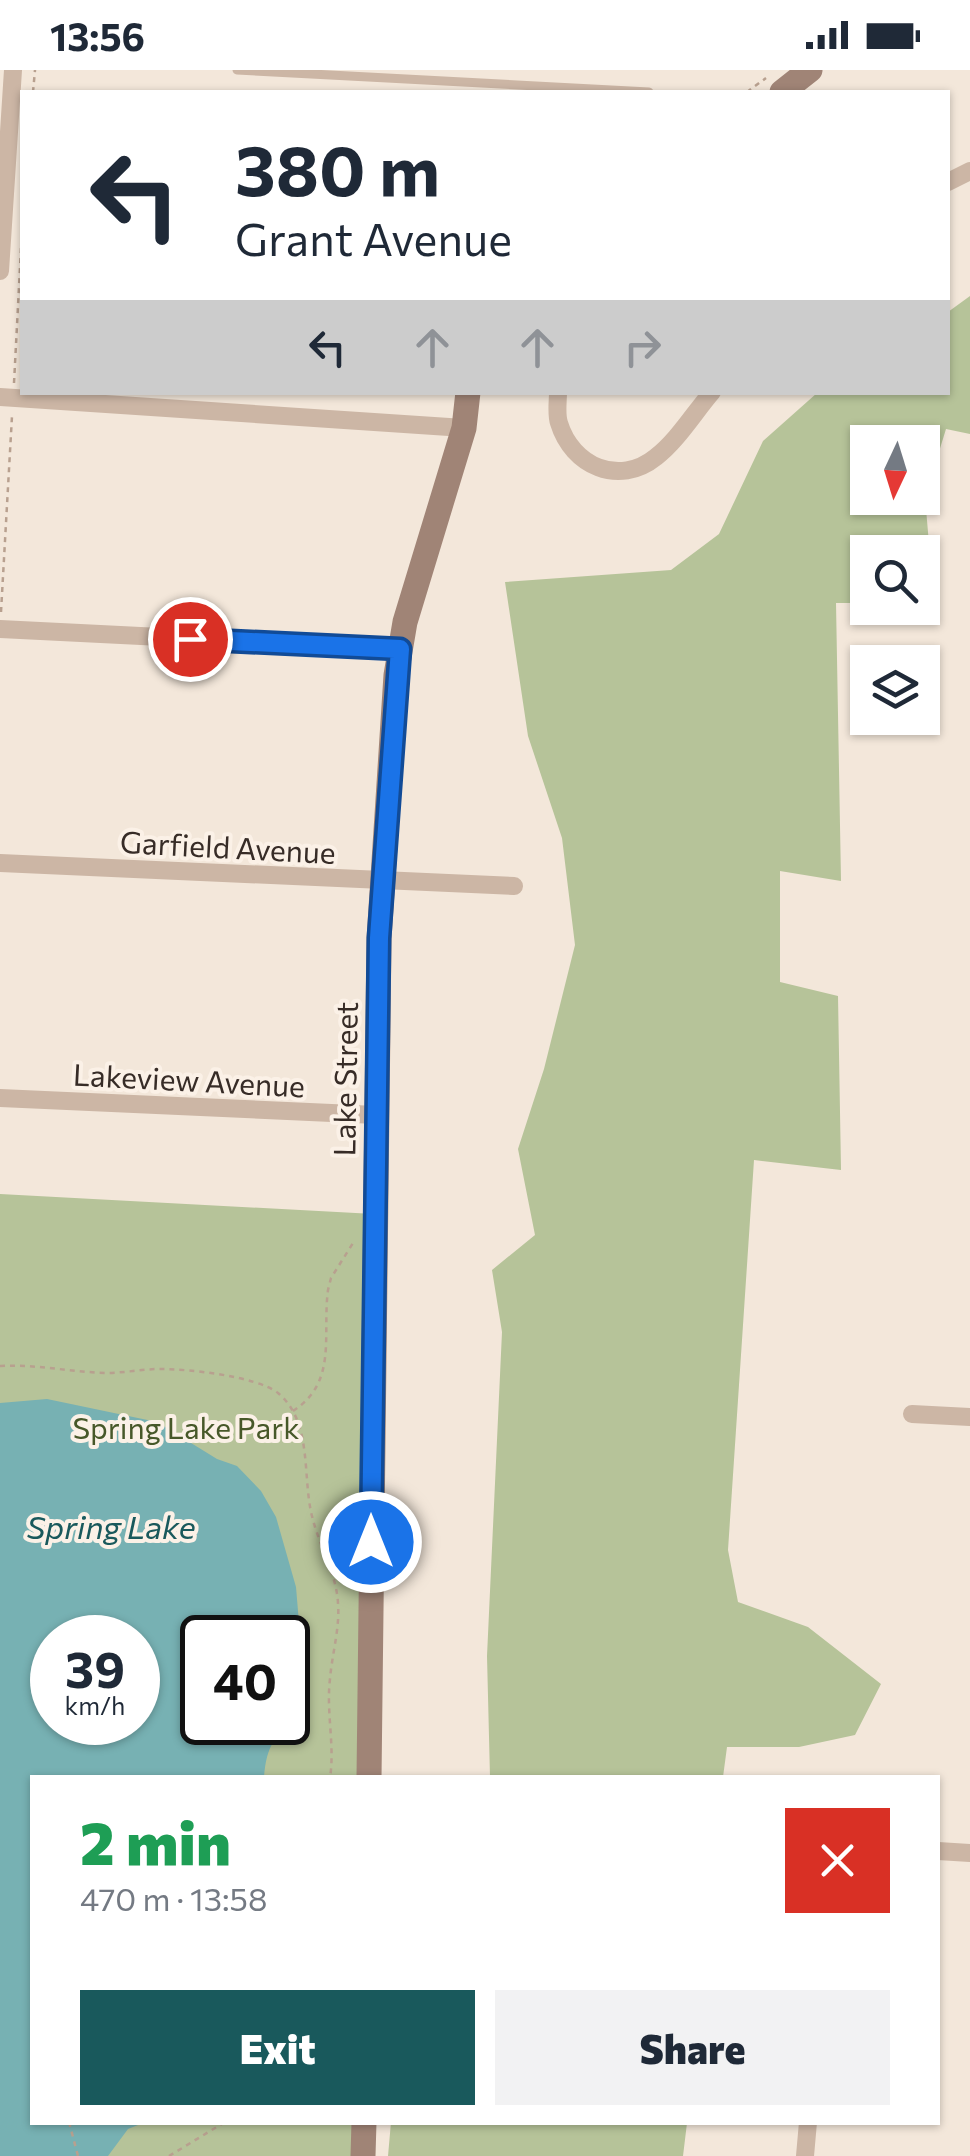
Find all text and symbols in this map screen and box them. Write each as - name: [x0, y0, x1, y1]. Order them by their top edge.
- text: 13:56: [50, 12, 145, 59]
- text: 380 m: [235, 125, 440, 210]
- icon: left: [70, 130, 200, 260]
- text: Grant Avenue: [235, 210, 512, 265]
- icon: left: [300, 320, 355, 375]
- icon: ahead: [405, 320, 460, 375]
- icon: ahead: [510, 320, 565, 375]
- icon: right: [615, 320, 670, 375]
- north arrow: [850, 425, 940, 515]
- map controls: [850, 425, 940, 735]
- button: search: [850, 535, 940, 625]
- pin: [148, 597, 233, 682]
- icon: arrive: [163, 612, 218, 667]
- button: layers: [850, 645, 940, 735]
- street label: Garfield Avenue: [119, 822, 337, 870]
- street label: Lake Street: [324, 1001, 364, 1157]
- street label: Lakeview Avenue: [72, 1054, 306, 1104]
- park label: Spring Lake Park: [72, 1408, 300, 1445]
- position arrow: [319, 1490, 423, 1594]
- water label: Spring Lake: [26, 1506, 196, 1546]
- speed limit sign: 40: [180, 1615, 310, 1745]
- text: 39: [65, 1637, 125, 1698]
- text: km/h: [65, 1690, 125, 1720]
- text: 2 min: [80, 1804, 231, 1877]
- button: close: [785, 1808, 890, 1913]
- text: 470 m · 13:58: [80, 1878, 267, 1918]
- button: Exit: [80, 1990, 475, 2105]
- button: Share: [495, 1990, 890, 2105]

